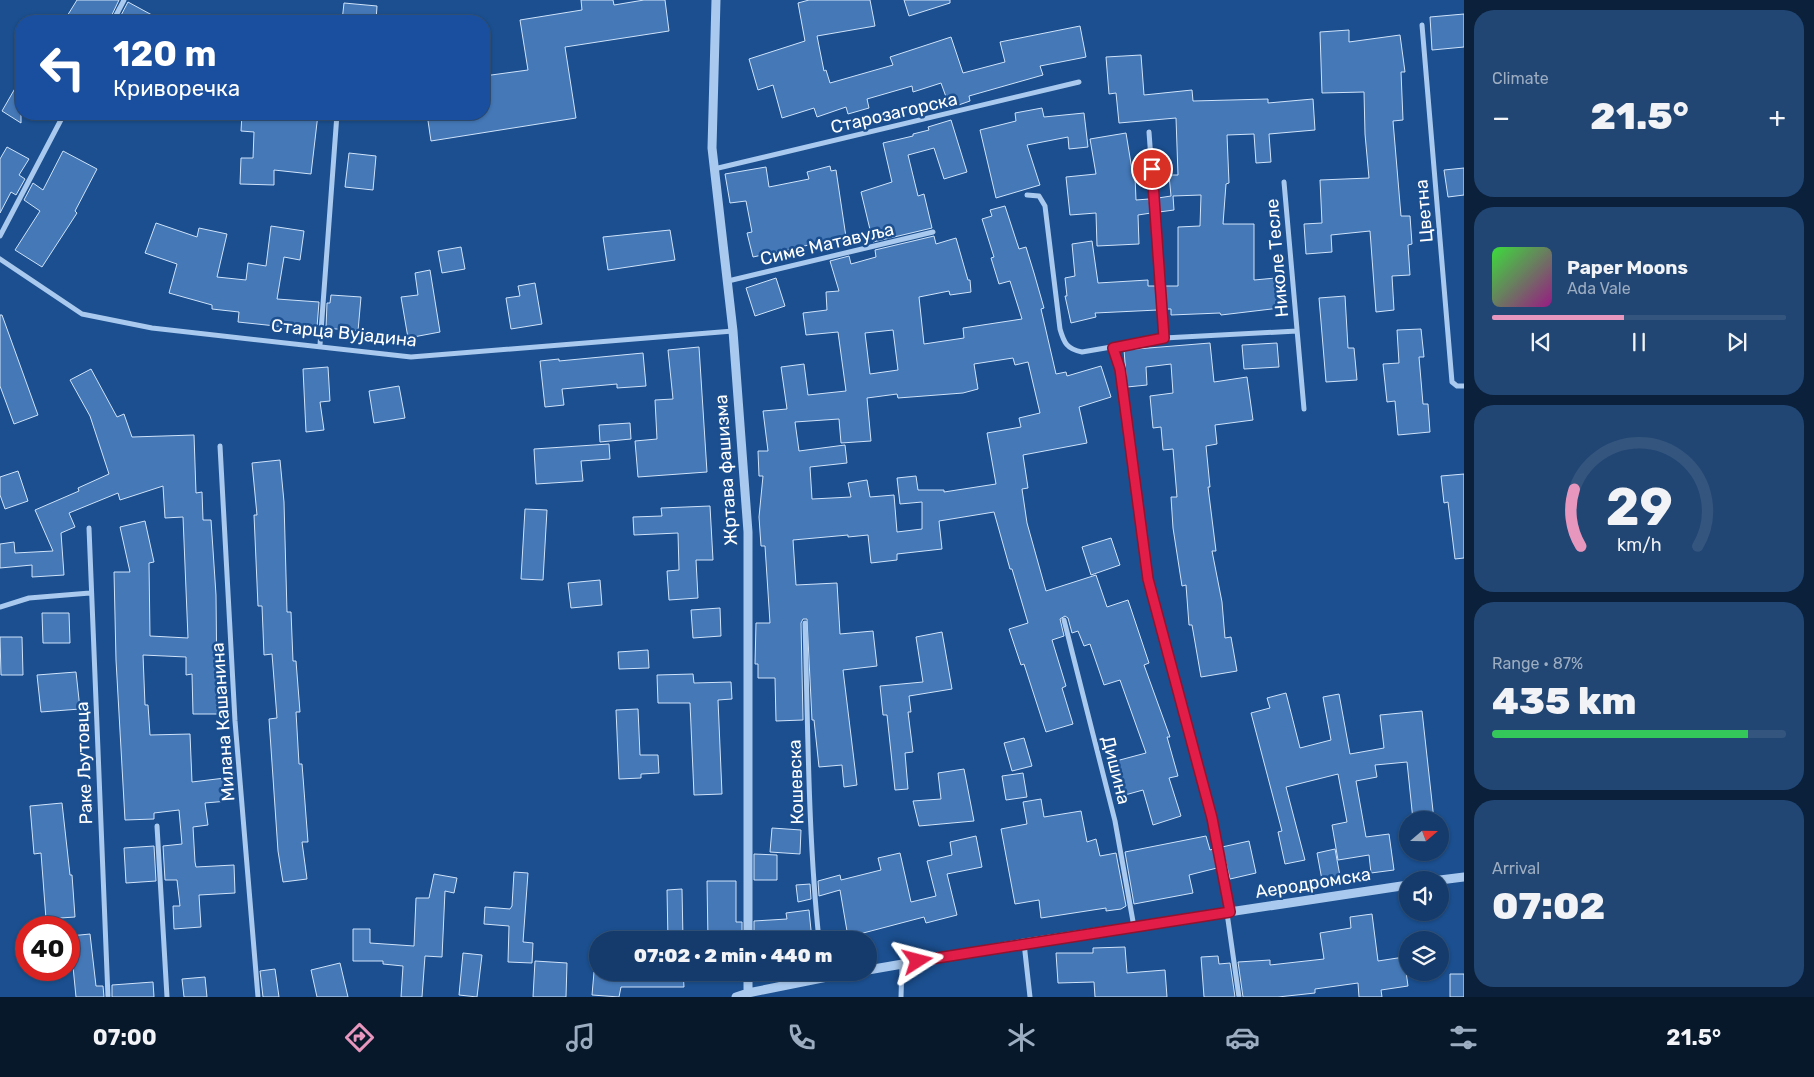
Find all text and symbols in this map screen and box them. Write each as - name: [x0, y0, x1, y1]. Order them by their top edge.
- text: 120 m: [113, 33, 216, 75]
- icon: left: [30, 35, 95, 100]
- text: Climate: [1492, 69, 1549, 88]
- text: Криворечка: [113, 75, 240, 102]
- street label: Старозагорска: [828, 88, 960, 138]
- text: 21.5°: [1590, 93, 1689, 139]
- text: −: [1492, 101, 1510, 134]
- text: +: [1769, 101, 1786, 134]
- pin: [1131, 148, 1173, 190]
- icon: arrive: [1138, 155, 1166, 183]
- street label: Цветна: [1410, 178, 1438, 244]
- street label: Николе Тесле: [1261, 198, 1293, 318]
- street label: Симе Матавуља: [758, 218, 896, 270]
- text: Paper Moons: [1567, 256, 1688, 279]
- text: Ada Vale: [1567, 279, 1631, 298]
- street label: Старца Вујадина: [270, 314, 418, 352]
- icon: previous: [1527, 328, 1555, 356]
- icon: pause: [1625, 328, 1653, 356]
- icon: next: [1723, 328, 1751, 356]
- street label: Жртава фашизма: [710, 394, 742, 546]
- text: 29: [1605, 476, 1673, 538]
- text: km/h: [1617, 534, 1661, 555]
- street label: Милана Кашанина: [206, 642, 240, 802]
- text: Range · 87%: [1492, 654, 1583, 673]
- text: 435 km: [1492, 678, 1636, 724]
- street label: Раке Љутовца: [71, 701, 97, 825]
- street label: Дишина: [1097, 734, 1135, 806]
- street label: Кошевска: [784, 739, 808, 825]
- north arrow: [1399, 811, 1449, 861]
- map controls: [1399, 811, 1449, 981]
- text: Arrival: [1492, 859, 1540, 878]
- street label: Аеродромска: [1254, 863, 1372, 903]
- button: sound: [1399, 871, 1449, 921]
- text: 07:02: [1492, 883, 1605, 929]
- speed limit sign: 40: [15, 916, 80, 981]
- button: layers: [1399, 931, 1449, 981]
- position arrow: [891, 934, 943, 986]
- text: 07:02 · 2 min · 440 m: [634, 944, 832, 967]
- icon: directions: [342, 1020, 377, 1055]
- icon: music: [563, 1020, 598, 1055]
- icon: phone: [784, 1020, 819, 1055]
- icon: climate: [1004, 1020, 1039, 1055]
- icon: car: [1225, 1020, 1260, 1055]
- icon: filters: [1446, 1020, 1481, 1055]
- text: 07:00: [93, 1024, 157, 1051]
- text: 21.5°: [1666, 1024, 1721, 1051]

